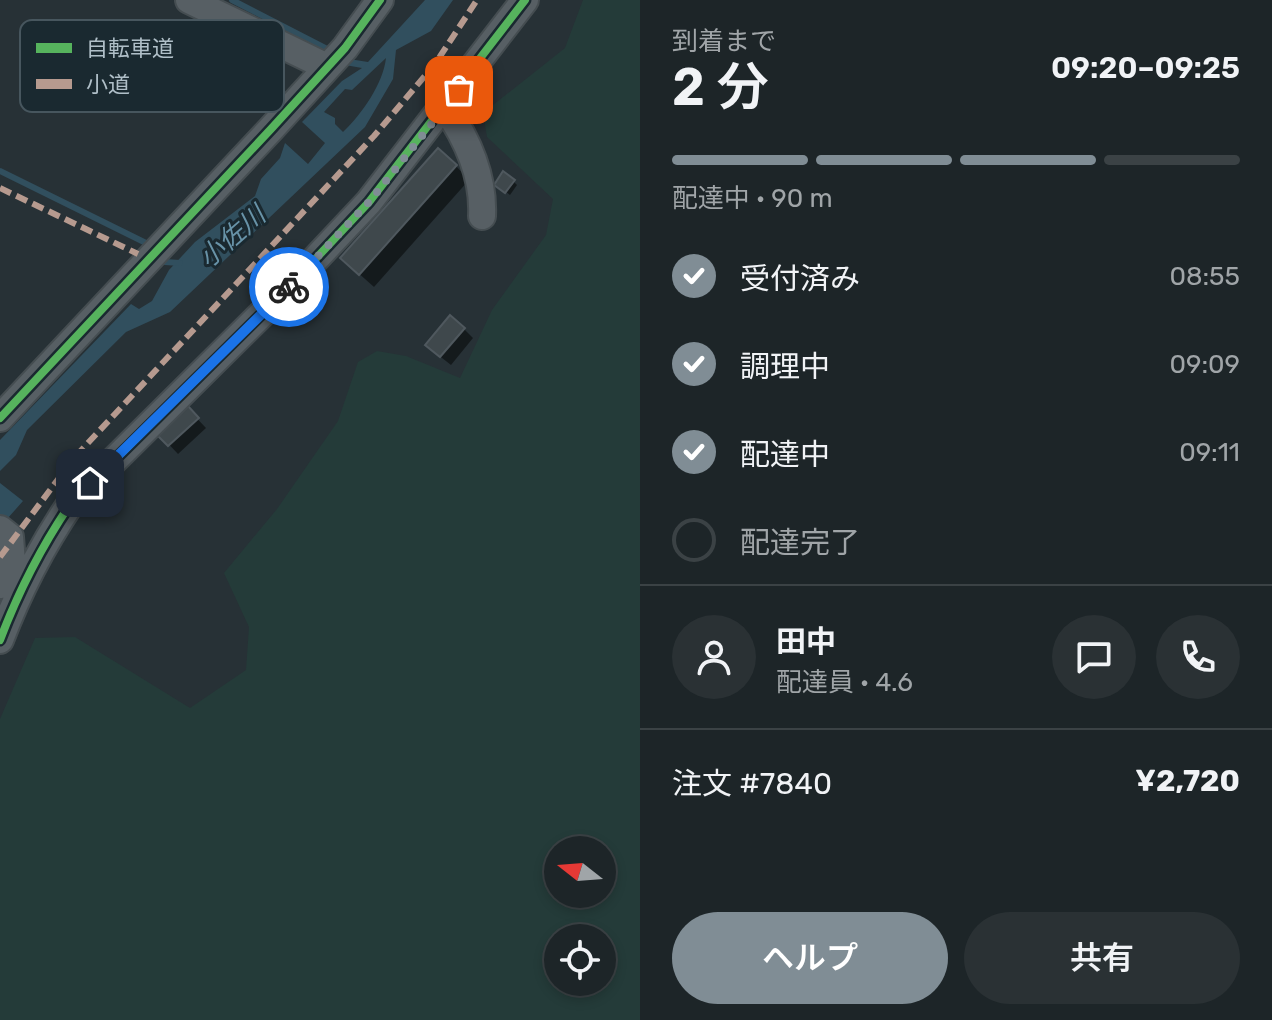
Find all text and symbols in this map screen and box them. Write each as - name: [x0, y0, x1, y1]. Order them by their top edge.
- legend: [20, 20, 284, 112]
- text: 到着まで: [672, 26, 776, 57]
- text: 自転車道: [86, 35, 174, 62]
- text: 09:20–09:25: [1051, 50, 1240, 86]
- pin: [425, 56, 493, 124]
- text: 2 分: [672, 56, 768, 118]
- icon: bag: [437, 68, 481, 112]
- text: 小道: [86, 71, 130, 98]
- text: 配達中 · 90 m: [672, 183, 833, 214]
- water label: 小佐川: [192, 198, 274, 274]
- courier: [249, 247, 329, 327]
- icon: check: [672, 254, 716, 298]
- text: 受付済み: [740, 261, 860, 297]
- text: 08:55: [1169, 261, 1240, 292]
- icon: bike: [267, 265, 311, 309]
- icon: check: [672, 342, 716, 386]
- text: 調理中: [740, 349, 830, 385]
- text: 09:09: [1169, 349, 1240, 380]
- icon: check: [672, 430, 716, 474]
- text: 配達中: [740, 437, 830, 473]
- text: 09:11: [1179, 437, 1240, 468]
- pin: [56, 449, 124, 517]
- icon: home: [68, 461, 112, 505]
- text: 配達完了: [740, 525, 860, 561]
- button: person: [672, 615, 756, 699]
- button: chat: [1052, 615, 1136, 699]
- button: phone: [1156, 615, 1240, 699]
- text: 田中: [776, 624, 836, 660]
- text: 配達員 · 4.6: [776, 667, 913, 698]
- text: ¥2,720: [1135, 763, 1240, 799]
- text: 注文 #7840: [672, 766, 832, 802]
- north arrow: [544, 836, 616, 908]
- map controls: [544, 836, 616, 996]
- button: ヘルプ: [672, 912, 948, 1004]
- button: 共有: [964, 912, 1240, 1004]
- button: locate: [544, 924, 616, 996]

